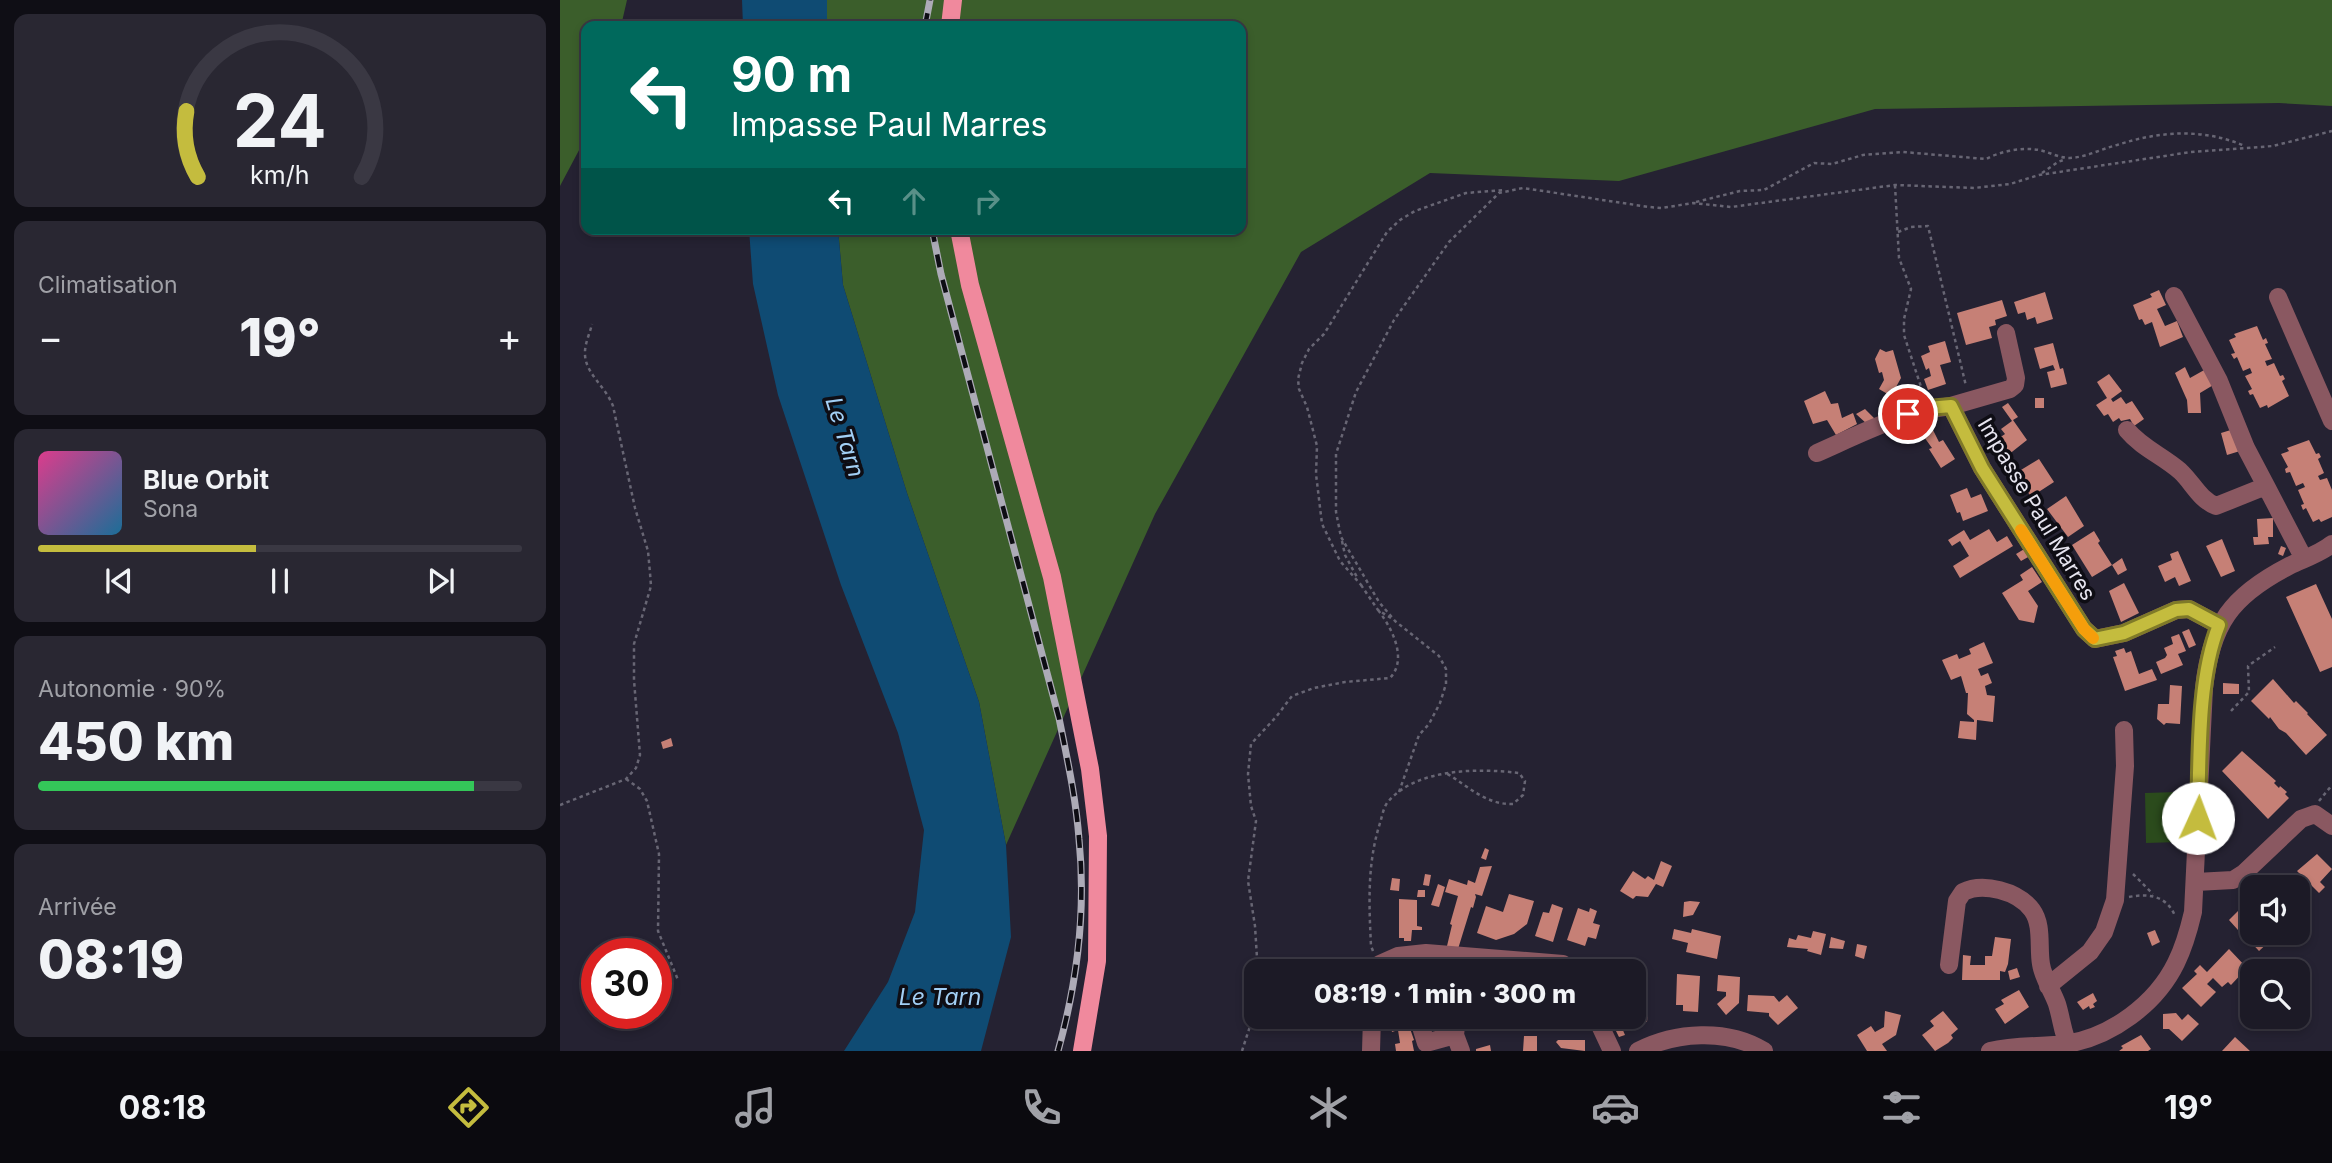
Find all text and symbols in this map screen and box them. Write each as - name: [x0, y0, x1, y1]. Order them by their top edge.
- text: 90 m: [731, 45, 852, 104]
- icon: left: [616, 49, 707, 140]
- text: 24: [233, 76, 327, 165]
- text: Impasse Paul Marres: [731, 105, 1048, 144]
- text: km/h: [250, 160, 310, 190]
- icon: left: [822, 182, 860, 220]
- icon: ahead: [895, 182, 933, 220]
- icon: right: [968, 182, 1006, 220]
- text: Climatisation: [38, 271, 178, 299]
- text: 19°: [239, 306, 321, 369]
- text: −: [38, 314, 63, 360]
- text: +: [497, 314, 522, 360]
- pin: [1878, 384, 1938, 444]
- water label: Le Tarn: [820, 393, 870, 481]
- icon: arrive: [1889, 395, 1927, 433]
- street label: Impasse Paul Marres: [1973, 414, 2101, 604]
- text: Blue Orbit: [143, 464, 269, 495]
- text: Sona: [143, 495, 198, 523]
- icon: previous: [100, 562, 138, 600]
- icon: pause: [261, 562, 299, 600]
- icon: next: [422, 562, 460, 600]
- text: Autonomie · 90%: [38, 675, 226, 703]
- text: 450 km: [38, 710, 234, 773]
- position arrow: [2161, 781, 2235, 855]
- map controls: [2240, 875, 2310, 1029]
- button: sound: [2240, 875, 2310, 945]
- text: Arrivée: [38, 893, 117, 921]
- text: 08:19: [38, 928, 184, 991]
- speed limit sign: 30: [581, 938, 672, 1029]
- button: search: [2240, 959, 2310, 1029]
- text: 08:19 · 1 min · 300 m: [1314, 978, 1576, 1009]
- water label: Le Tarn: [899, 983, 981, 1011]
- icon: directions: [444, 1083, 493, 1132]
- icon: music: [731, 1083, 780, 1132]
- icon: phone: [1017, 1083, 1066, 1132]
- icon: climate: [1304, 1083, 1353, 1132]
- icon: car: [1591, 1083, 1640, 1132]
- icon: filters: [1877, 1083, 1926, 1132]
- text: 08:18: [119, 1088, 207, 1127]
- text: 19°: [2164, 1088, 2213, 1127]

